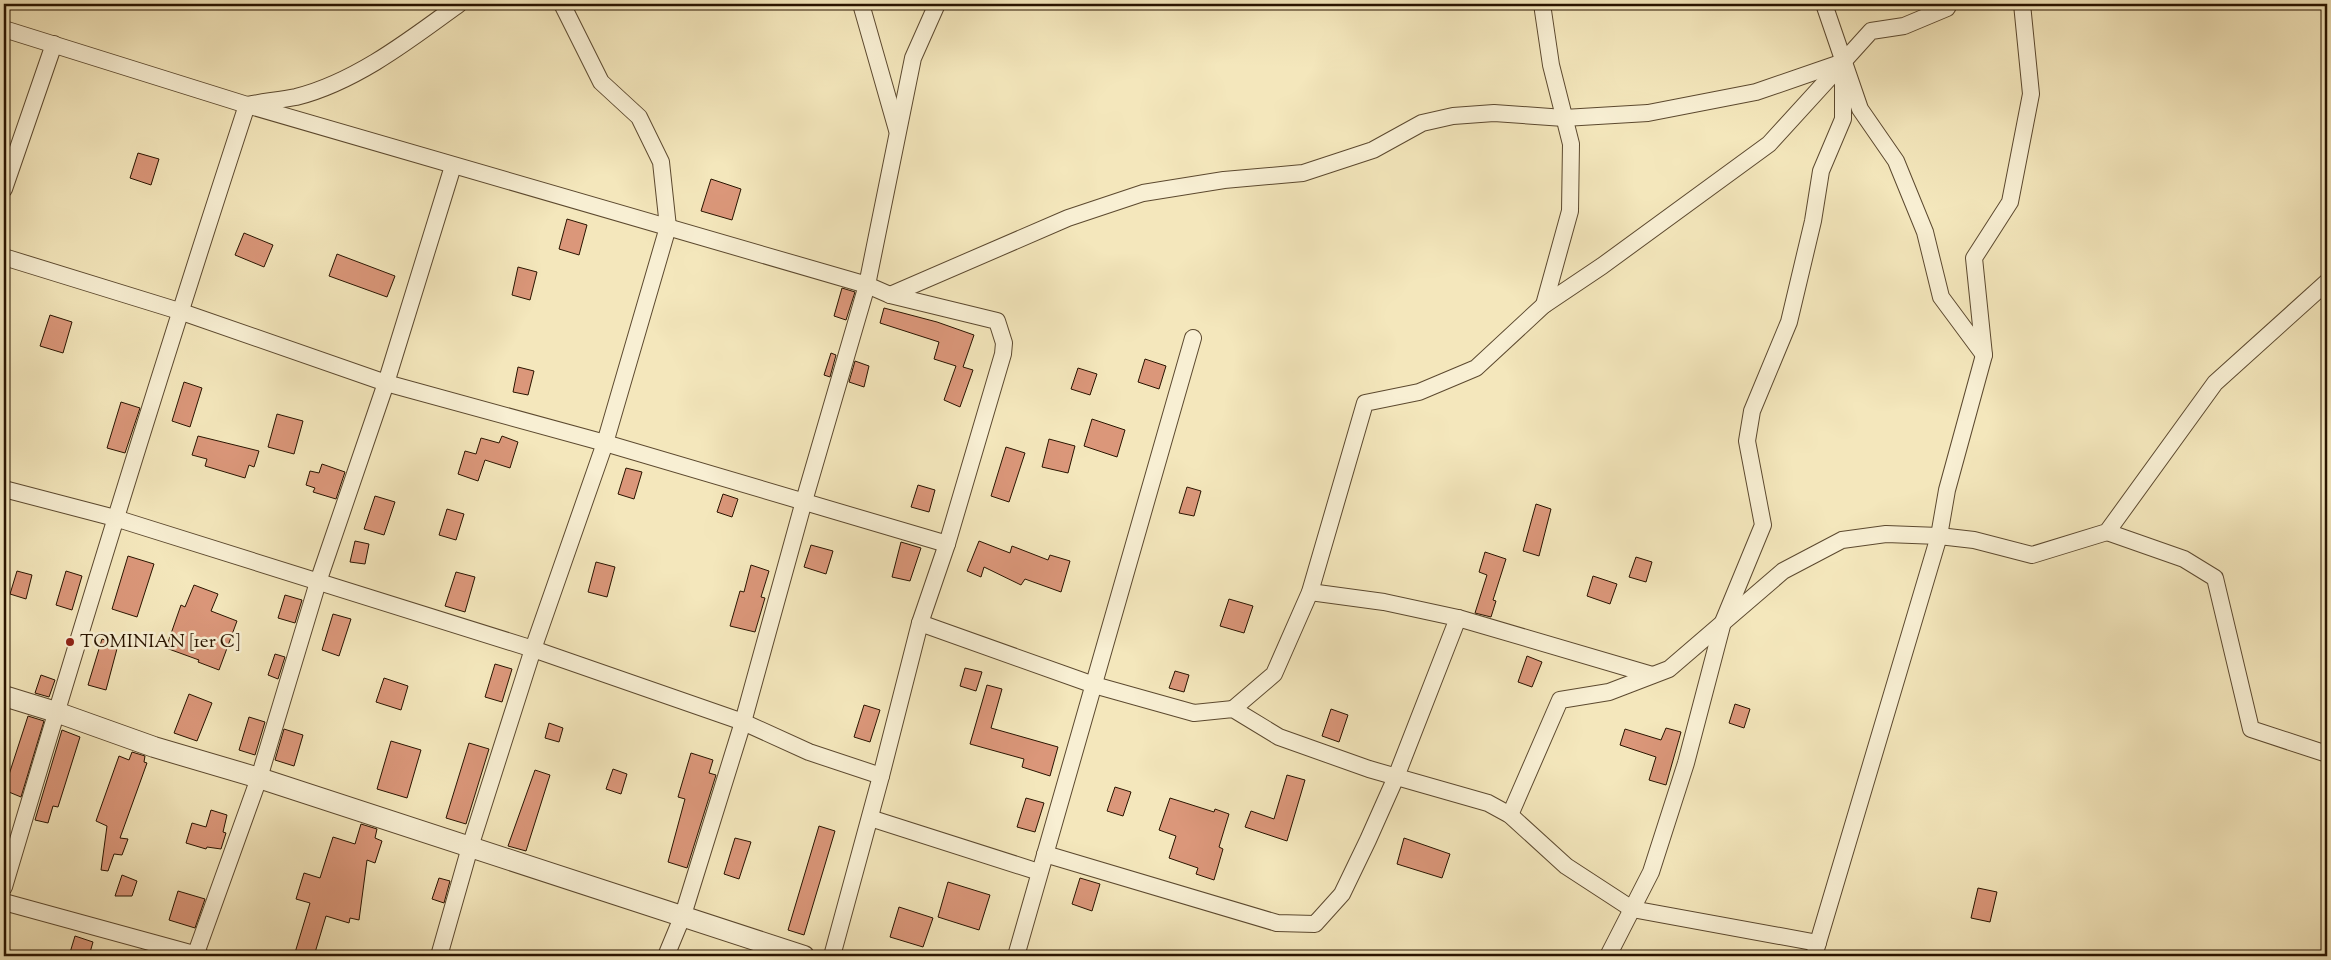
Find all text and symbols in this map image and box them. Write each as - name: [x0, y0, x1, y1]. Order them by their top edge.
- place label: TOMINIAN [1er C]: [80, 629, 241, 656]
- marker: TOMINIAN [1er C]: [64, 636, 76, 648]

